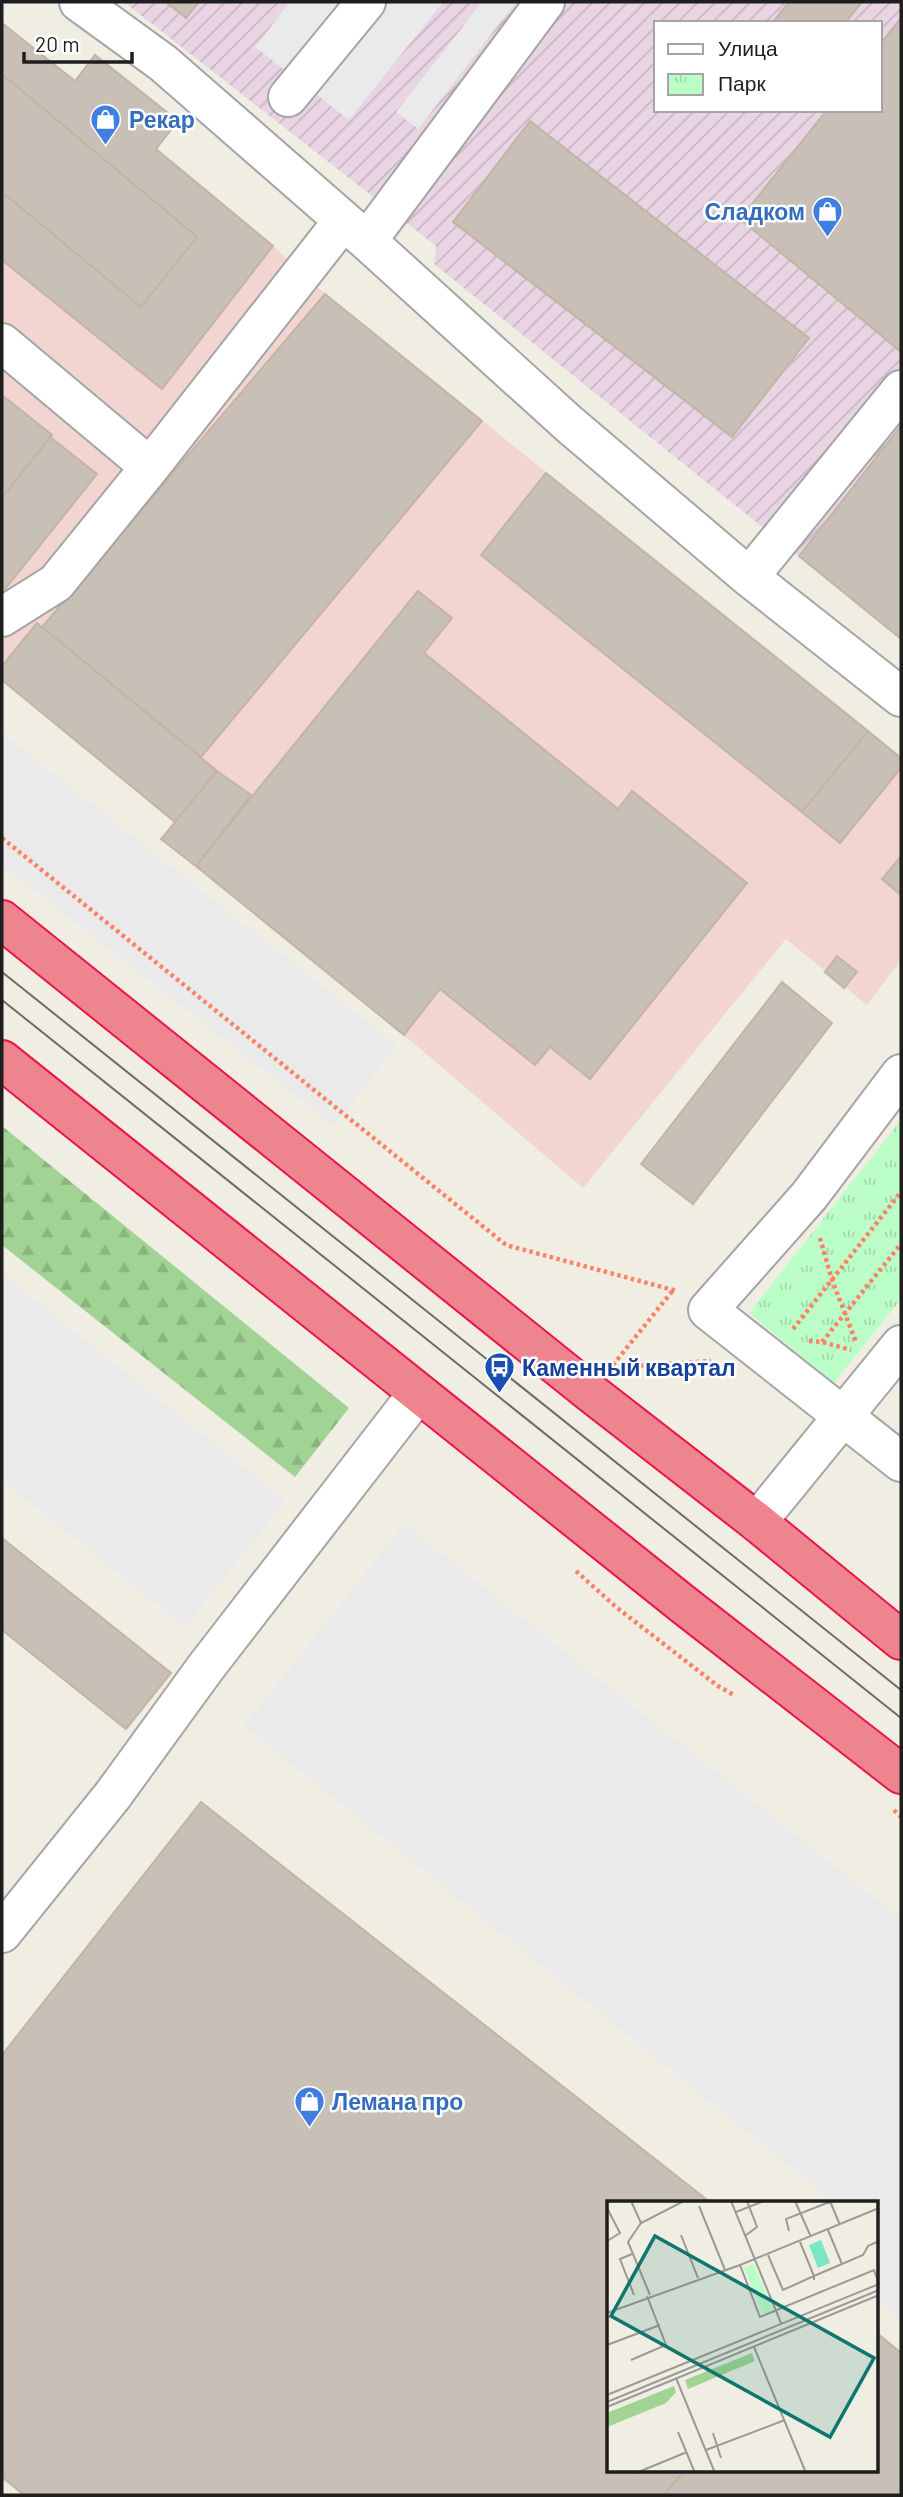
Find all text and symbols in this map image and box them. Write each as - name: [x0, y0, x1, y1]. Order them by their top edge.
- scale bar: [24, 21, 133, 65]
- legend: [654, 21, 882, 112]
- text: 20 m: [35, 31, 80, 56]
- text: Улица: [718, 35, 778, 60]
- text: Парк: [718, 70, 766, 95]
- shop icon: Рекар: [89, 103, 123, 147]
- place label: Рекар: [129, 105, 195, 133]
- shop icon: Сладком: [811, 195, 845, 239]
- place label: Сладком: [704, 197, 805, 225]
- bus stop icon: Каменный квартал: [482, 1351, 516, 1395]
- place label: Каменный квартал: [522, 1353, 736, 1381]
- shop icon: Лемана про: [292, 2085, 326, 2129]
- place label: Лемана про: [332, 2087, 463, 2115]
- inset map: [607, 2201, 878, 2472]

